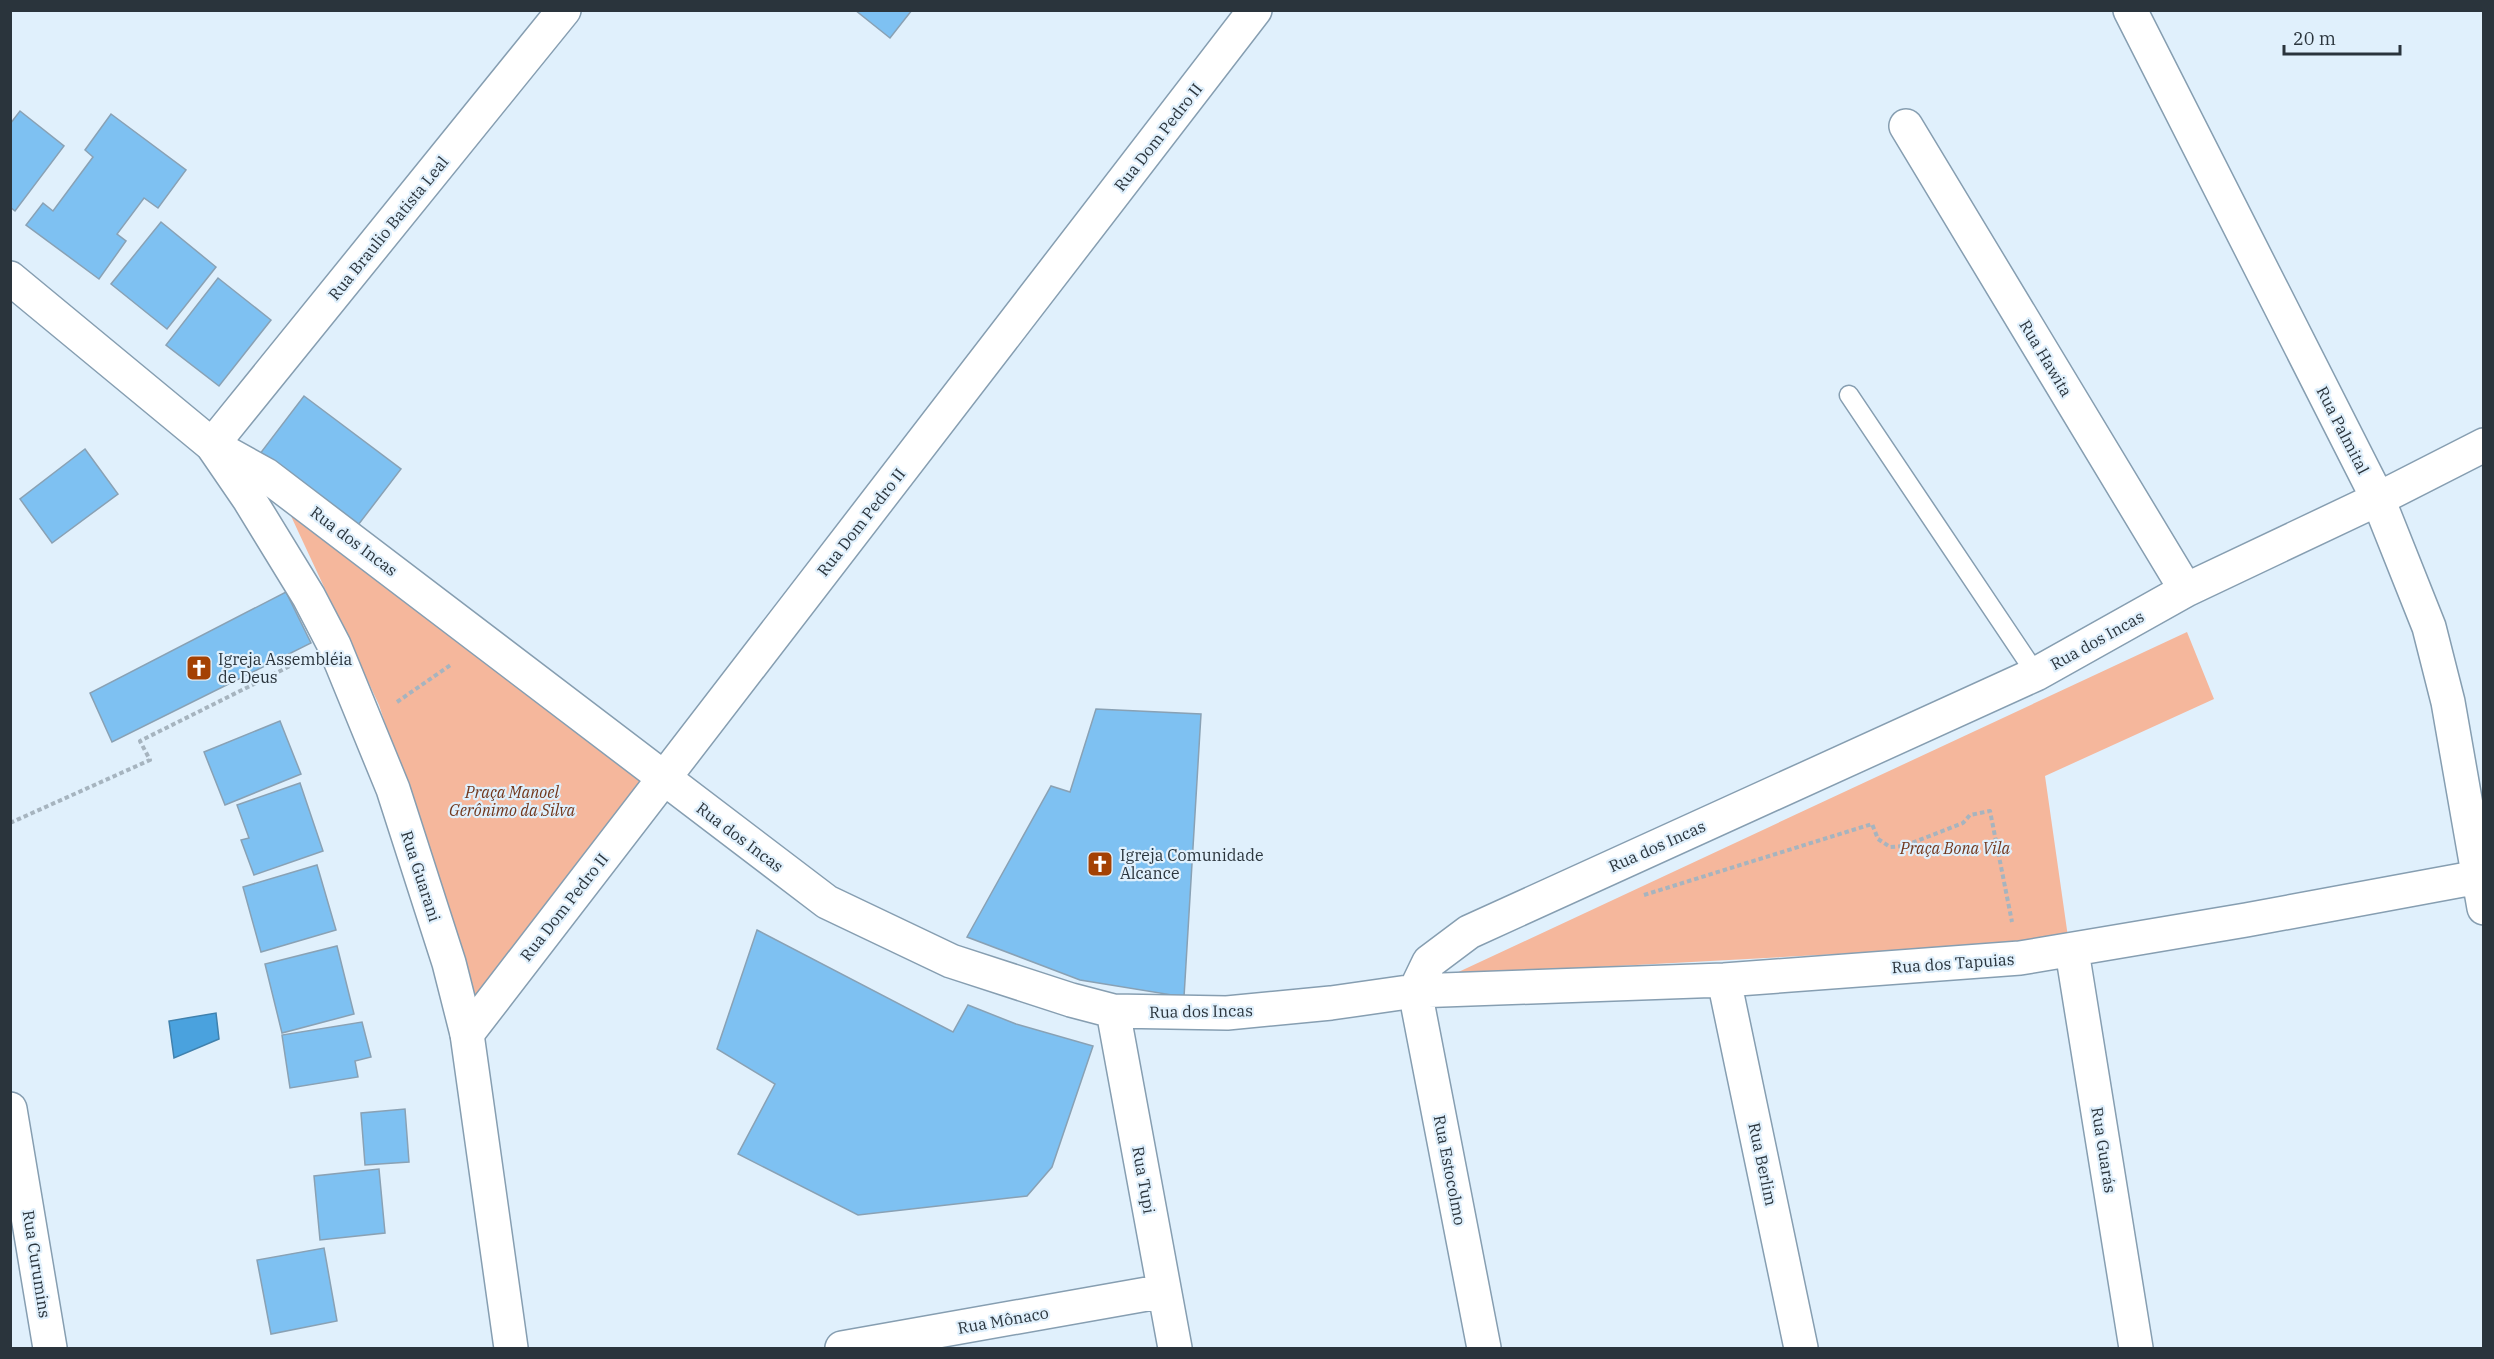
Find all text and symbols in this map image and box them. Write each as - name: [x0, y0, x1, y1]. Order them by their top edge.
- scale bar: [2284, 18, 2400, 56]
- text: 20 m: [2293, 27, 2336, 50]
- street label: Rua Dom Pedro II: [1110, 79, 1206, 195]
- street label: Rua Braulio Batista Leal: [324, 152, 452, 304]
- street label: Rua Hawita: [2015, 316, 2077, 400]
- street label: Rua Palmital: [2312, 383, 2374, 477]
- street label: Rua Dom Pedro II: [813, 464, 909, 580]
- street label: Rua dos Incas: [307, 502, 401, 580]
- street label: Rua dos Incas: [2047, 606, 2147, 674]
- place label: Igreja Assembléia de Deus: [218, 649, 353, 687]
- church icon: Igreja Assembléia de Deus: [184, 653, 214, 683]
- park label: Praça Manoel Gerônimo da Silva: [449, 782, 575, 820]
- street label: Rua dos Incas: [693, 798, 787, 876]
- street label: Rua dos Incas: [1606, 816, 1708, 876]
- street label: Rua Guarani: [397, 828, 445, 924]
- park label: Praça Bona Vila: [1899, 838, 2010, 858]
- place label: Igreja Comunidade Alcance: [1120, 845, 1264, 883]
- street label: Rua Dom Pedro II: [516, 849, 612, 965]
- church icon: Igreja Comunidade Alcance: [1085, 849, 1115, 879]
- street label: Rua dos Tapuias: [1891, 949, 2015, 977]
- street label: Rua dos Incas: [1149, 1000, 1253, 1022]
- street label: Rua Guarás: [2087, 1106, 2121, 1194]
- street label: Rua Estocolmo: [1429, 1113, 1471, 1227]
- street label: Rua Berlim: [1744, 1121, 1782, 1207]
- street label: Rua Tupi: [1128, 1145, 1160, 1215]
- street label: Rua Curumins: [19, 1209, 55, 1319]
- street label: Rua Mônaco: [956, 1302, 1050, 1338]

